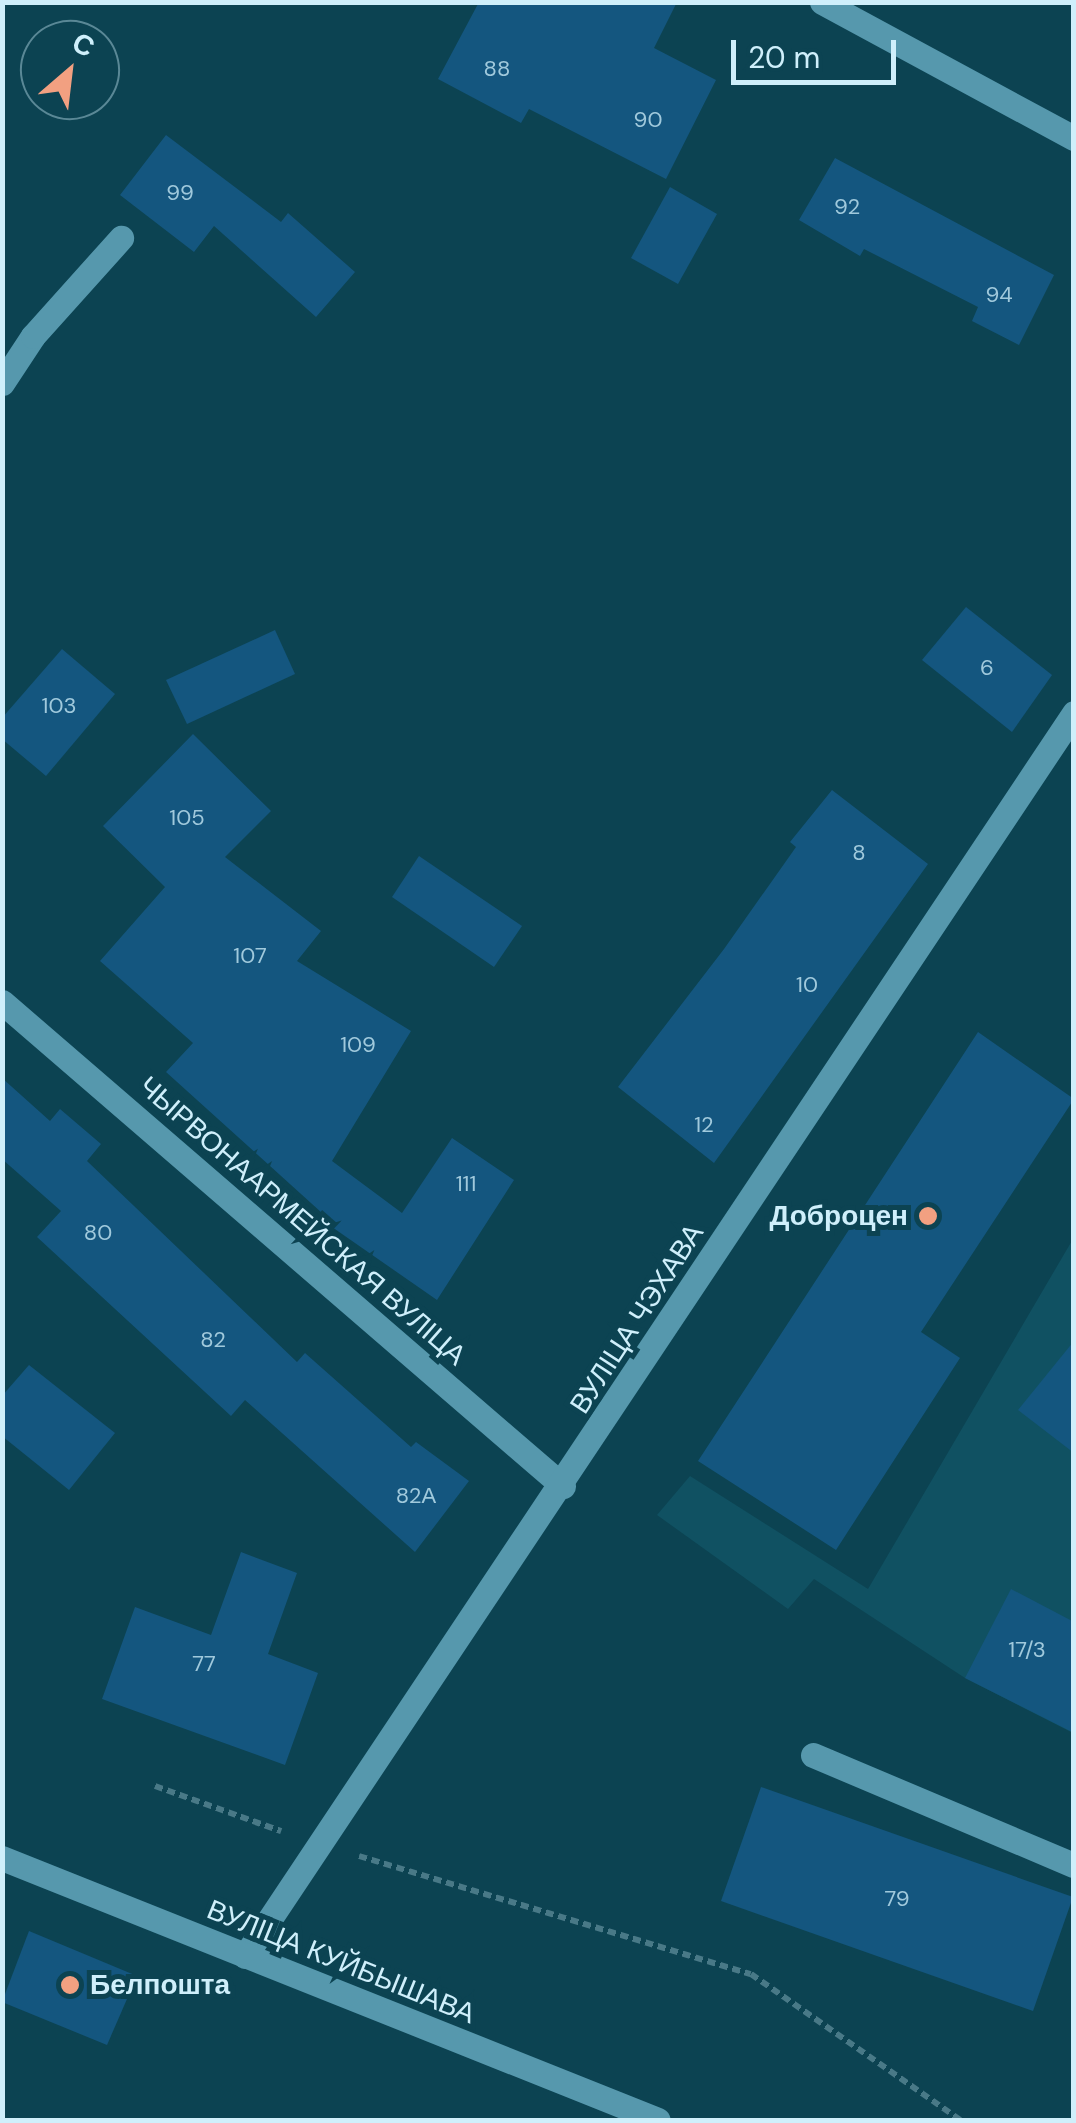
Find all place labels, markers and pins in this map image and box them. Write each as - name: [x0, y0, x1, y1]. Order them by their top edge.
- place label: Доброцен: [769, 1199, 908, 1233]
- marker: Доброцен: [917, 1205, 939, 1227]
- place label: Белпошта: [90, 1968, 230, 2002]
- marker: Белпошта: [59, 1974, 81, 1996]

